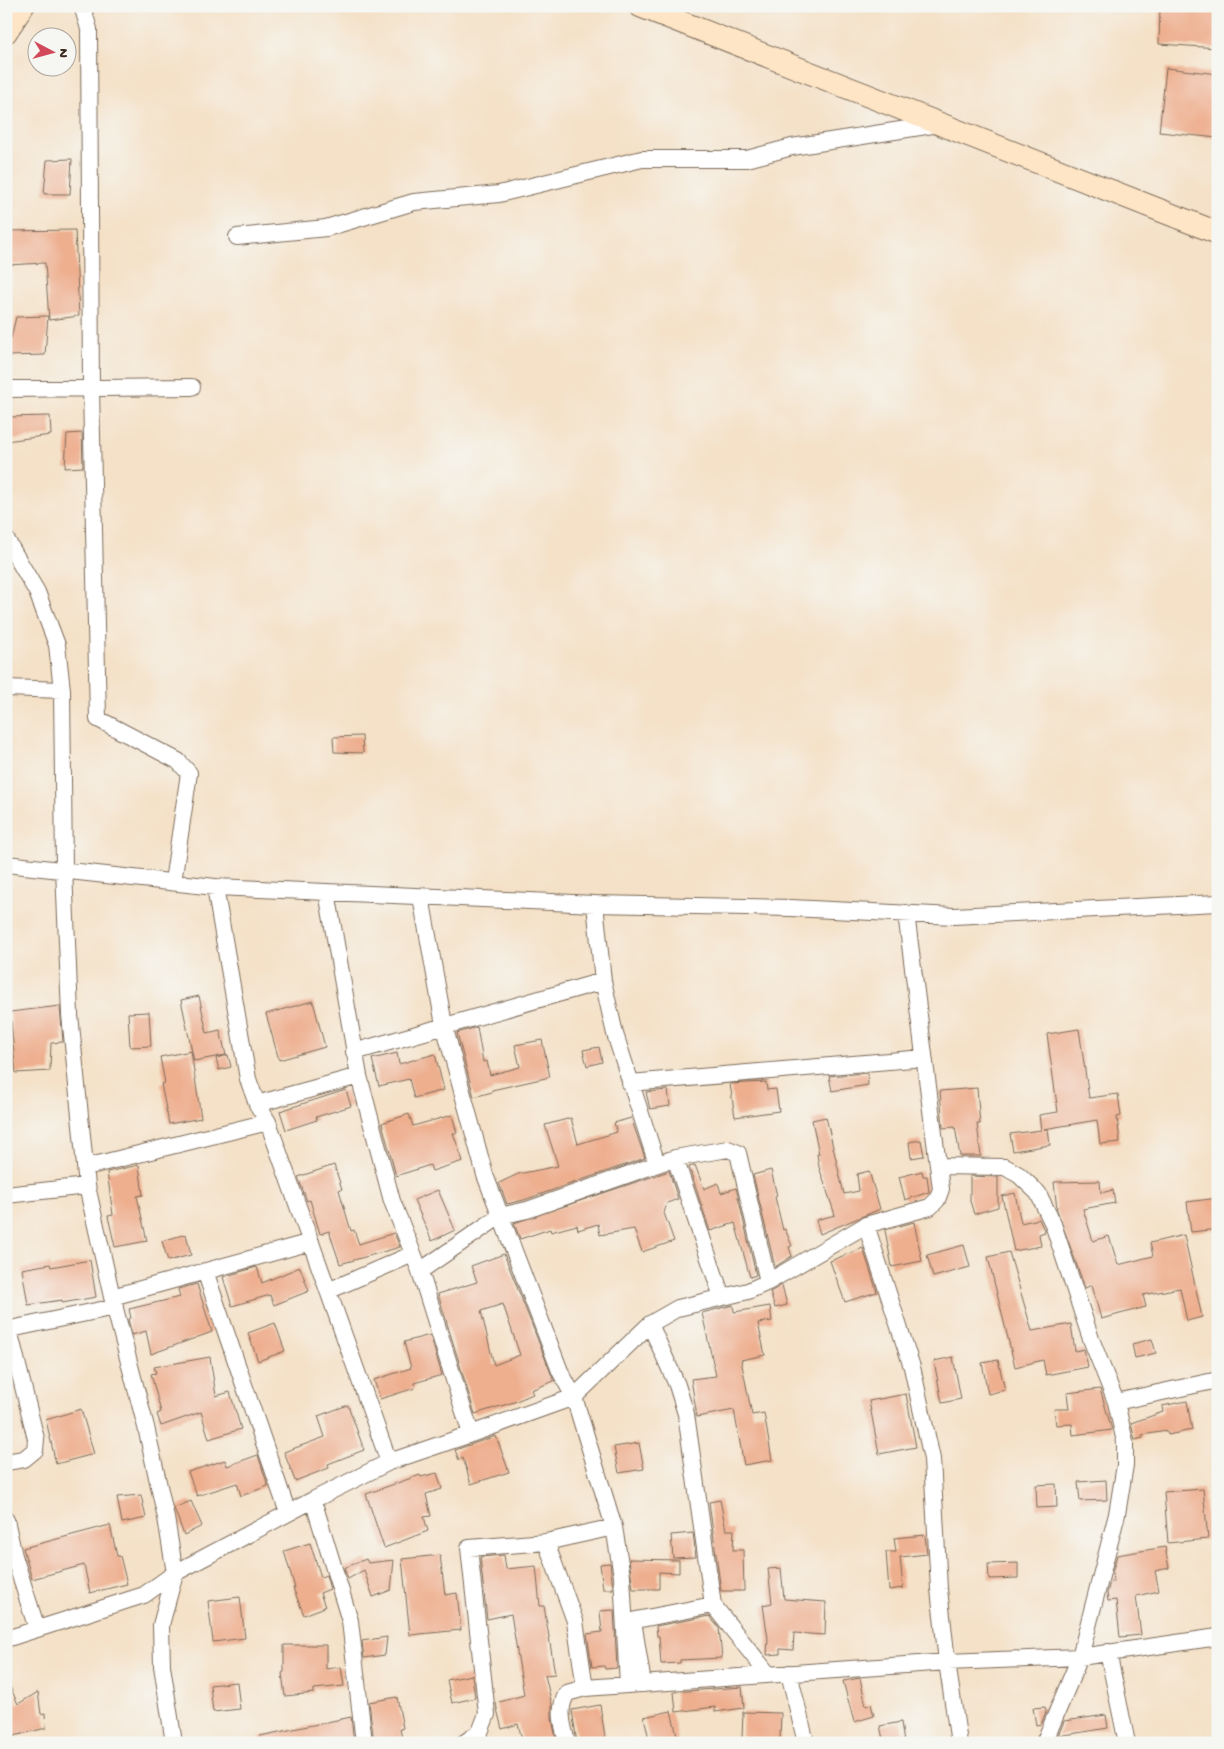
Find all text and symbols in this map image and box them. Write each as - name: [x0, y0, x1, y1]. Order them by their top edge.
- north arrow: [28, 28, 78, 78]
- text: N: [54, 48, 71, 59]

